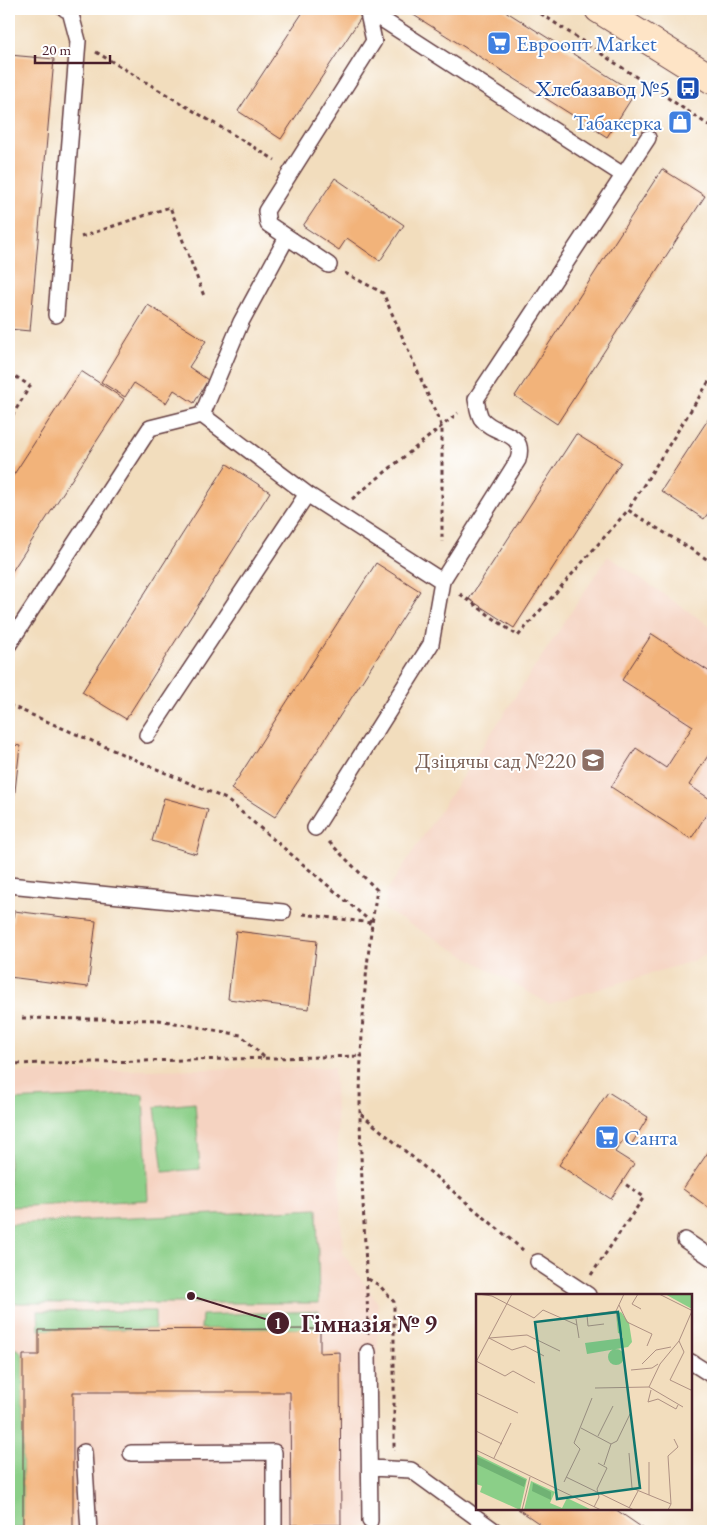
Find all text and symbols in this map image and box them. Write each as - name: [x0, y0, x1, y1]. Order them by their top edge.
- place label: Евроопт Market: [516, 29, 657, 58]
- supermarket icon: Евроопт Market: [486, 30, 512, 56]
- scale bar: [35, 32, 110, 64]
- text: 20 m: [42, 40, 71, 59]
- place label: Хлебазавод №5: [535, 74, 670, 103]
- bus stop icon: Хлебазавод №5: [675, 75, 701, 101]
- place label: Табакерка: [573, 108, 662, 137]
- shop icon: Табакерка: [667, 109, 693, 135]
- place label: Дзіцячы сад №220: [415, 746, 576, 775]
- school or university icon: Дзіцячы сад №220: [580, 747, 606, 773]
- place label: Санта: [624, 1123, 678, 1152]
- supermarket icon: Санта: [594, 1124, 620, 1150]
- inset map: [476, 1294, 692, 1510]
- callout: Гімназія № 9: [266, 1304, 447, 1343]
- text: Гімназія № 9: [301, 1308, 437, 1339]
- text: 1: [274, 1314, 282, 1333]

